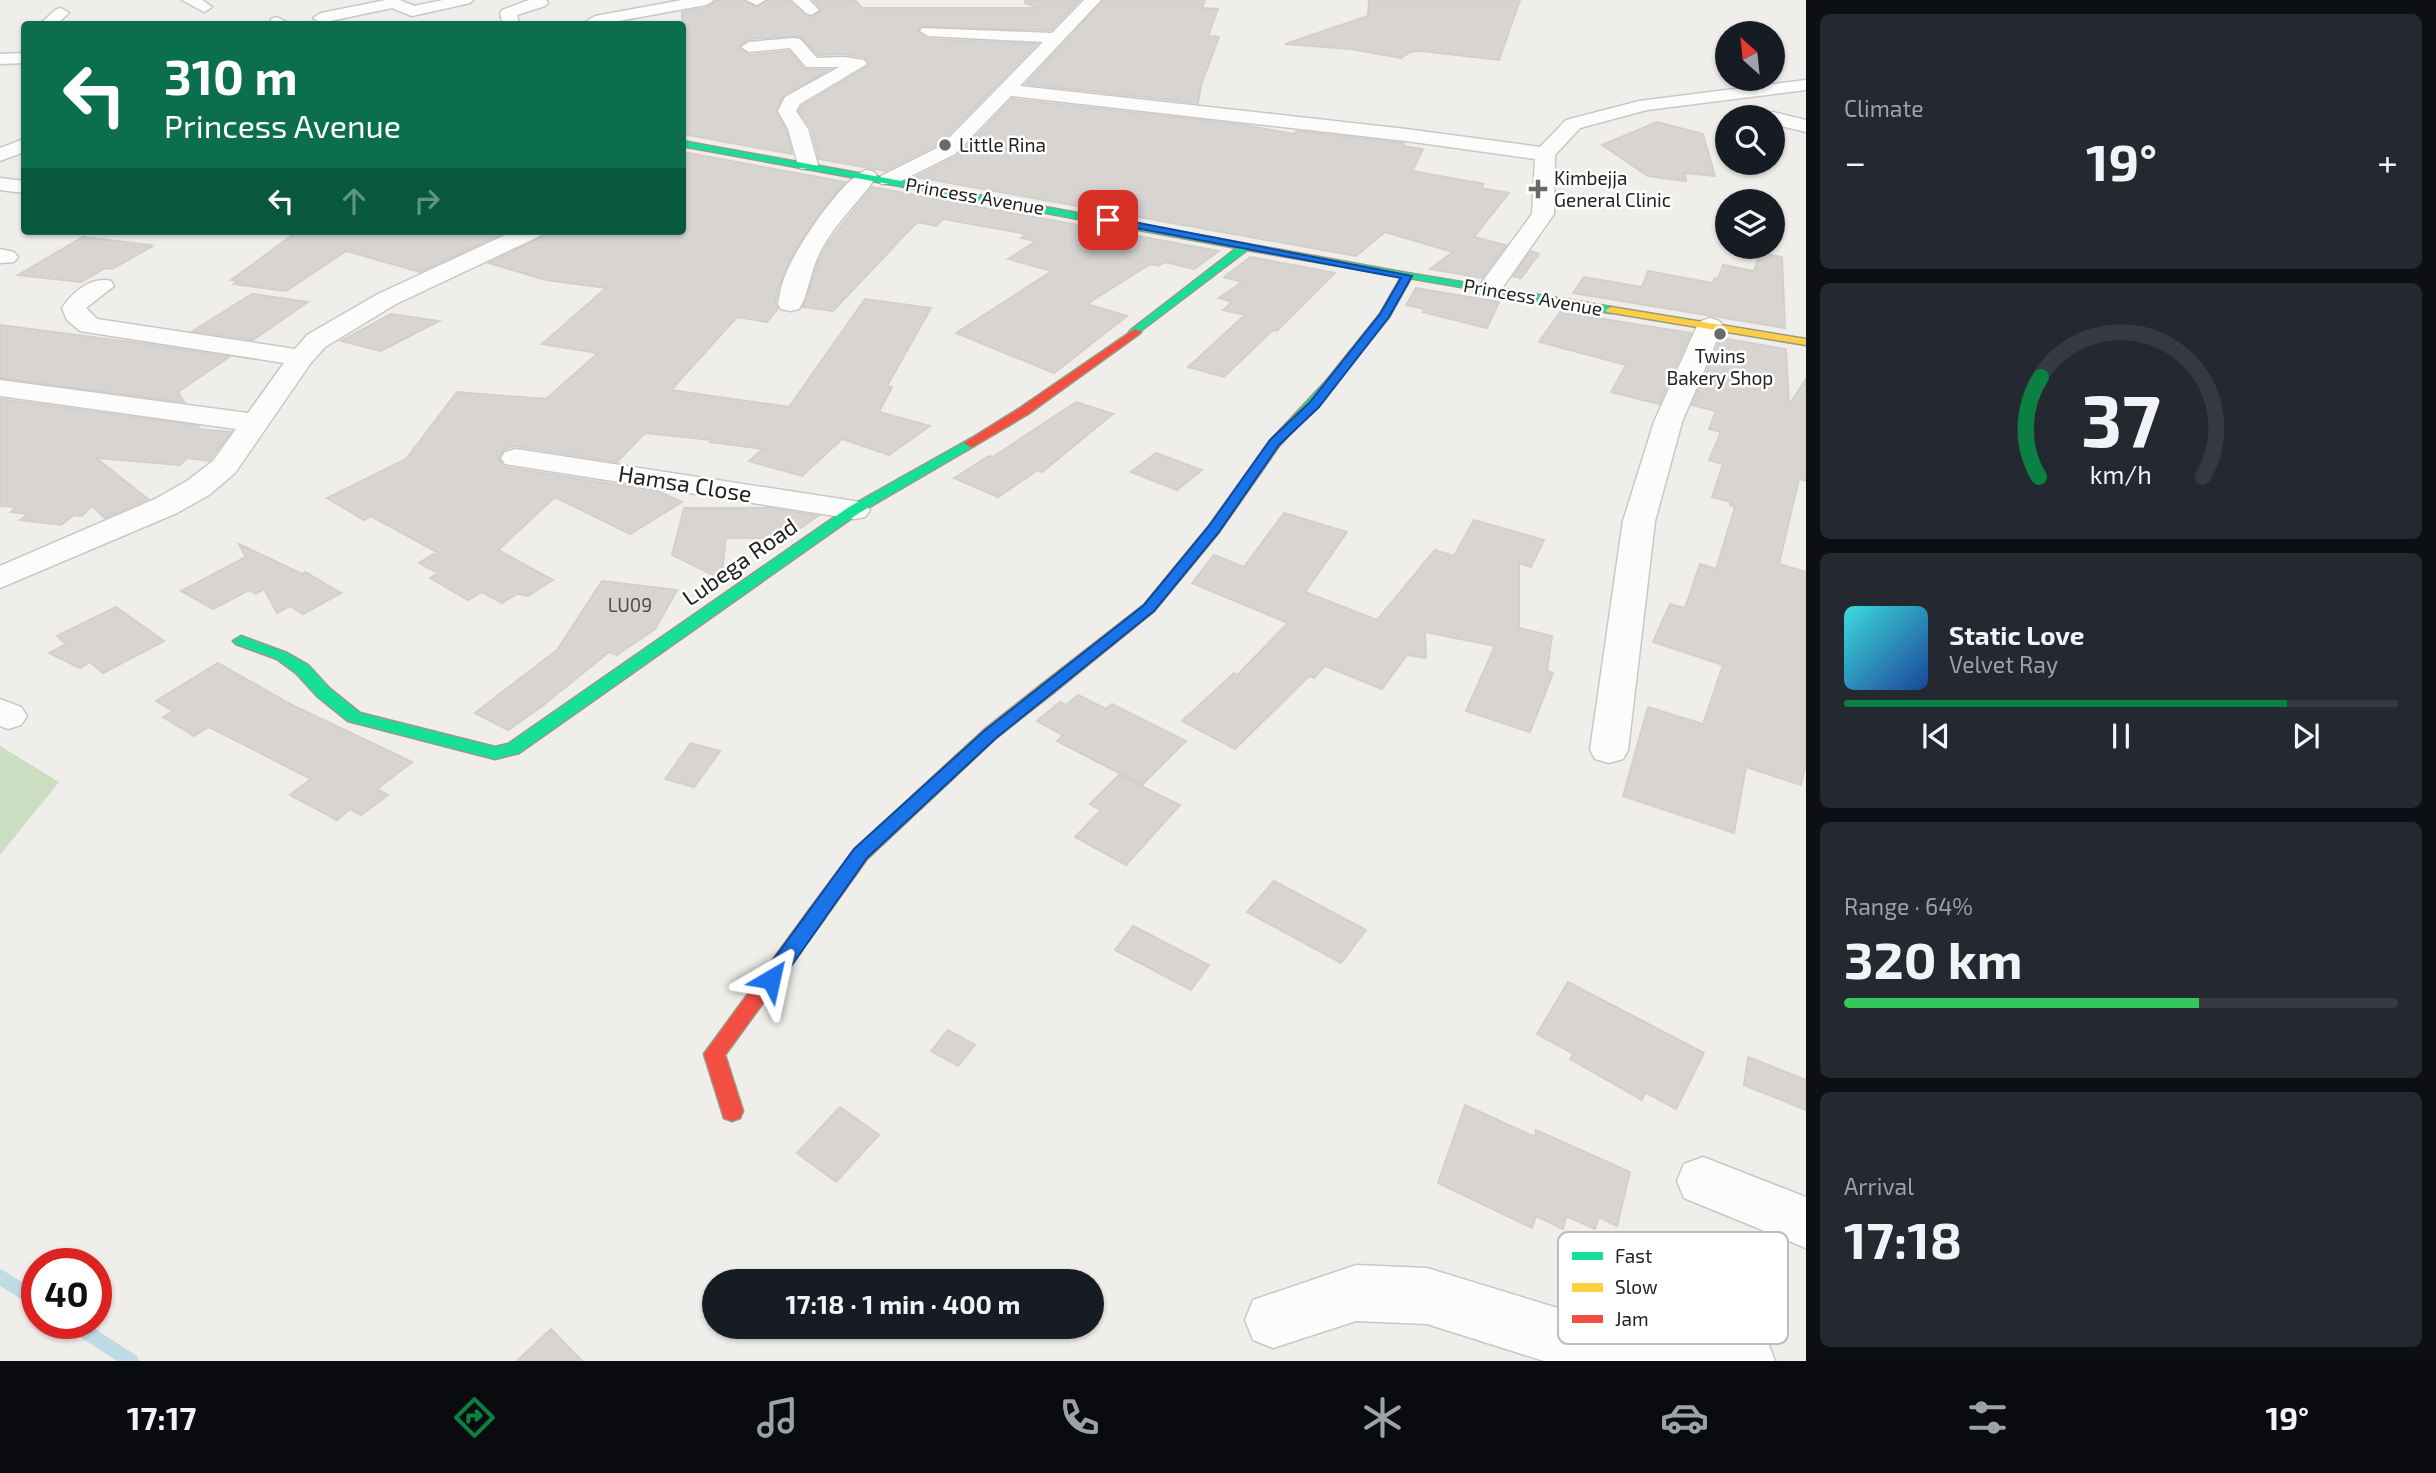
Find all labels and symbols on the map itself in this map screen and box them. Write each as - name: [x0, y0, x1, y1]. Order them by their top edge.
- north arrow: [1715, 21, 1785, 91]
- place label: Little Rina: [959, 133, 1046, 156]
- marker: Little Rina: [937, 137, 953, 153]
- place label: Kimbejja General Clinic: [1554, 166, 1671, 211]
- street label: Princess Avenue: [904, 172, 1046, 219]
- marker: Kimbejja General Clinic: [1528, 179, 1548, 199]
- pin: [1078, 190, 1138, 250]
- street label: Princess Avenue: [1462, 273, 1604, 320]
- marker: Twins Bakery Shop: [1712, 326, 1728, 342]
- place label: Twins Bakery Shop: [1667, 344, 1773, 389]
- street label: Hamsa Close: [616, 459, 754, 507]
- street label: Lubega Road: [677, 511, 802, 611]
- house number: LU09: [608, 593, 652, 616]
- position arrow: [734, 942, 808, 1016]
- legend: [1558, 1232, 1788, 1344]
- text: Fast: [1615, 1244, 1652, 1267]
- speed limit sign: 40: [21, 1248, 112, 1339]
- text: Slow: [1615, 1275, 1658, 1298]
- text: Jam: [1615, 1307, 1649, 1330]

